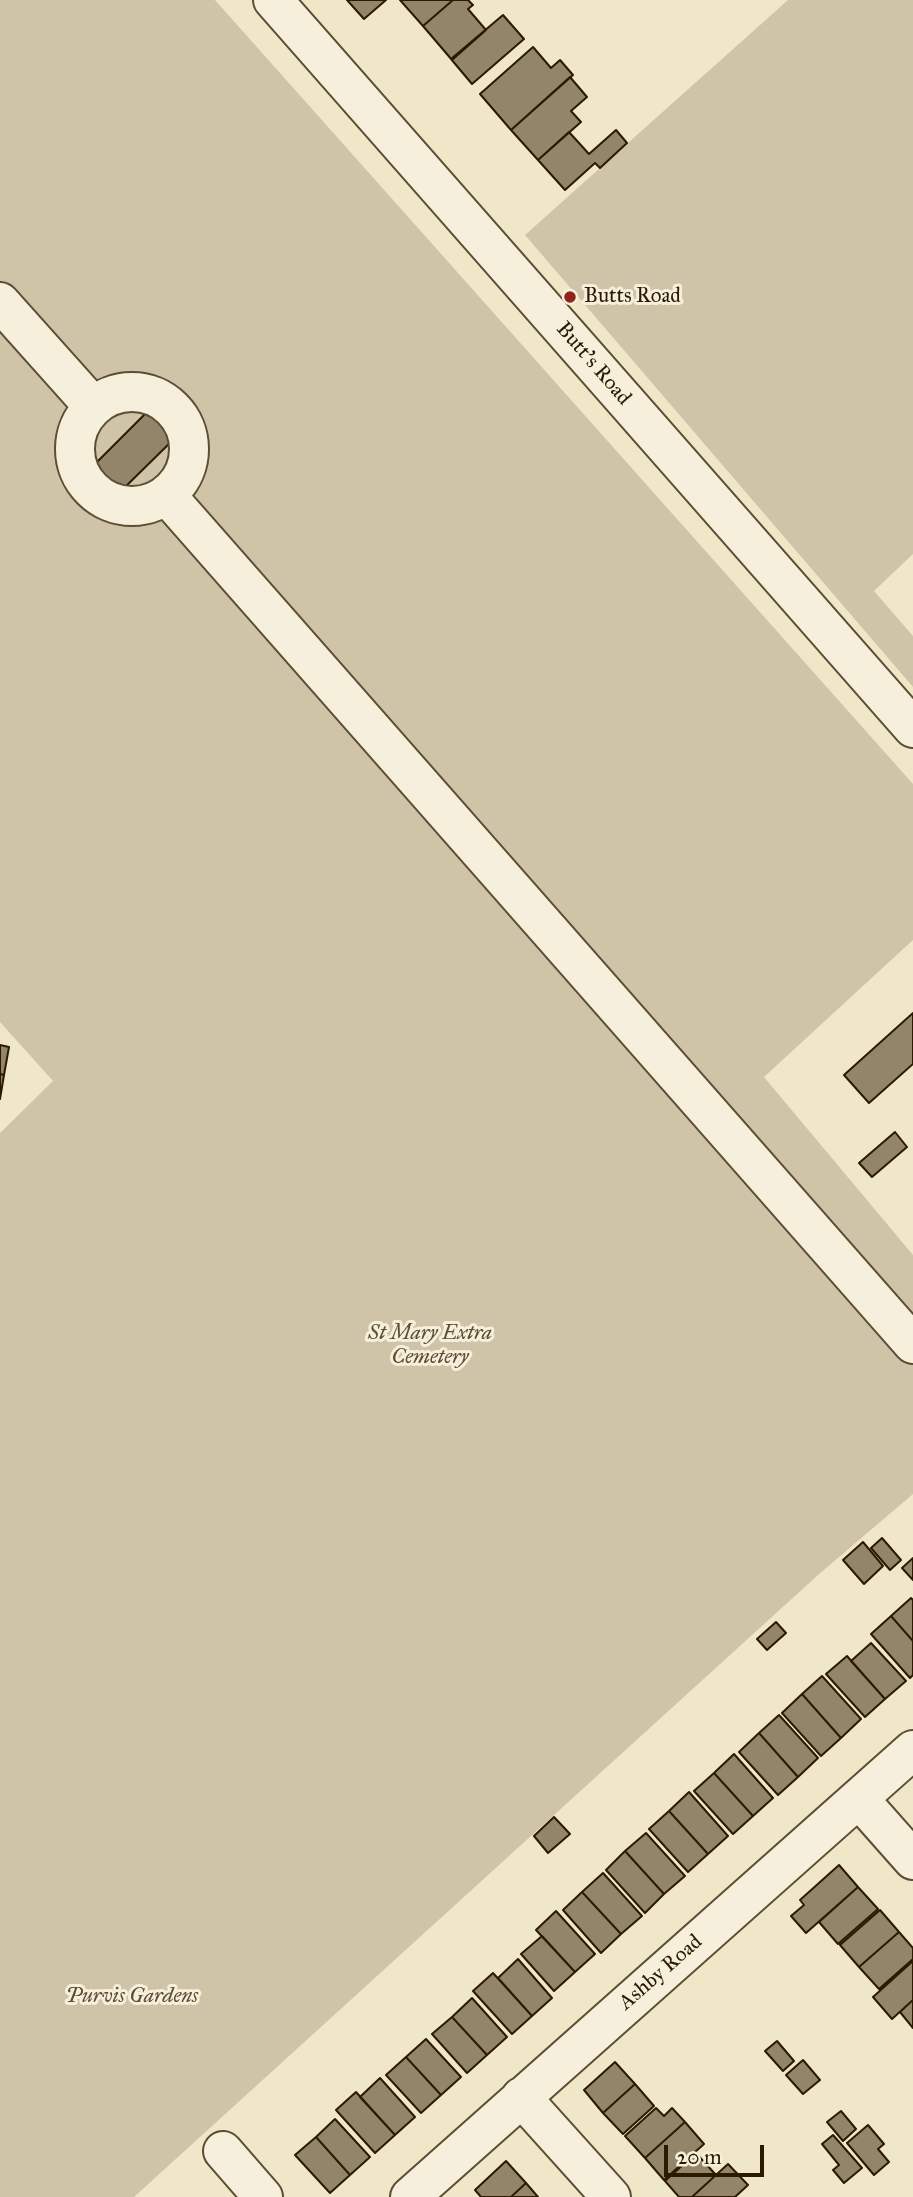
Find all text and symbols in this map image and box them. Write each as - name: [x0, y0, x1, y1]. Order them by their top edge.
- place label: Butts Road: [584, 284, 681, 310]
- marker: Butts Road: [562, 289, 578, 305]
- street label: Butt's Road: [550, 317, 636, 411]
- park label: St Mary Extra Cemetery: [368, 1321, 492, 1371]
- street label: Ashby Road: [614, 1930, 708, 2016]
- park label: Purvis Gardens: [66, 1984, 198, 2010]
- scale bar: [668, 2130, 768, 2174]
- text: 20 m: [677, 2144, 722, 2170]

